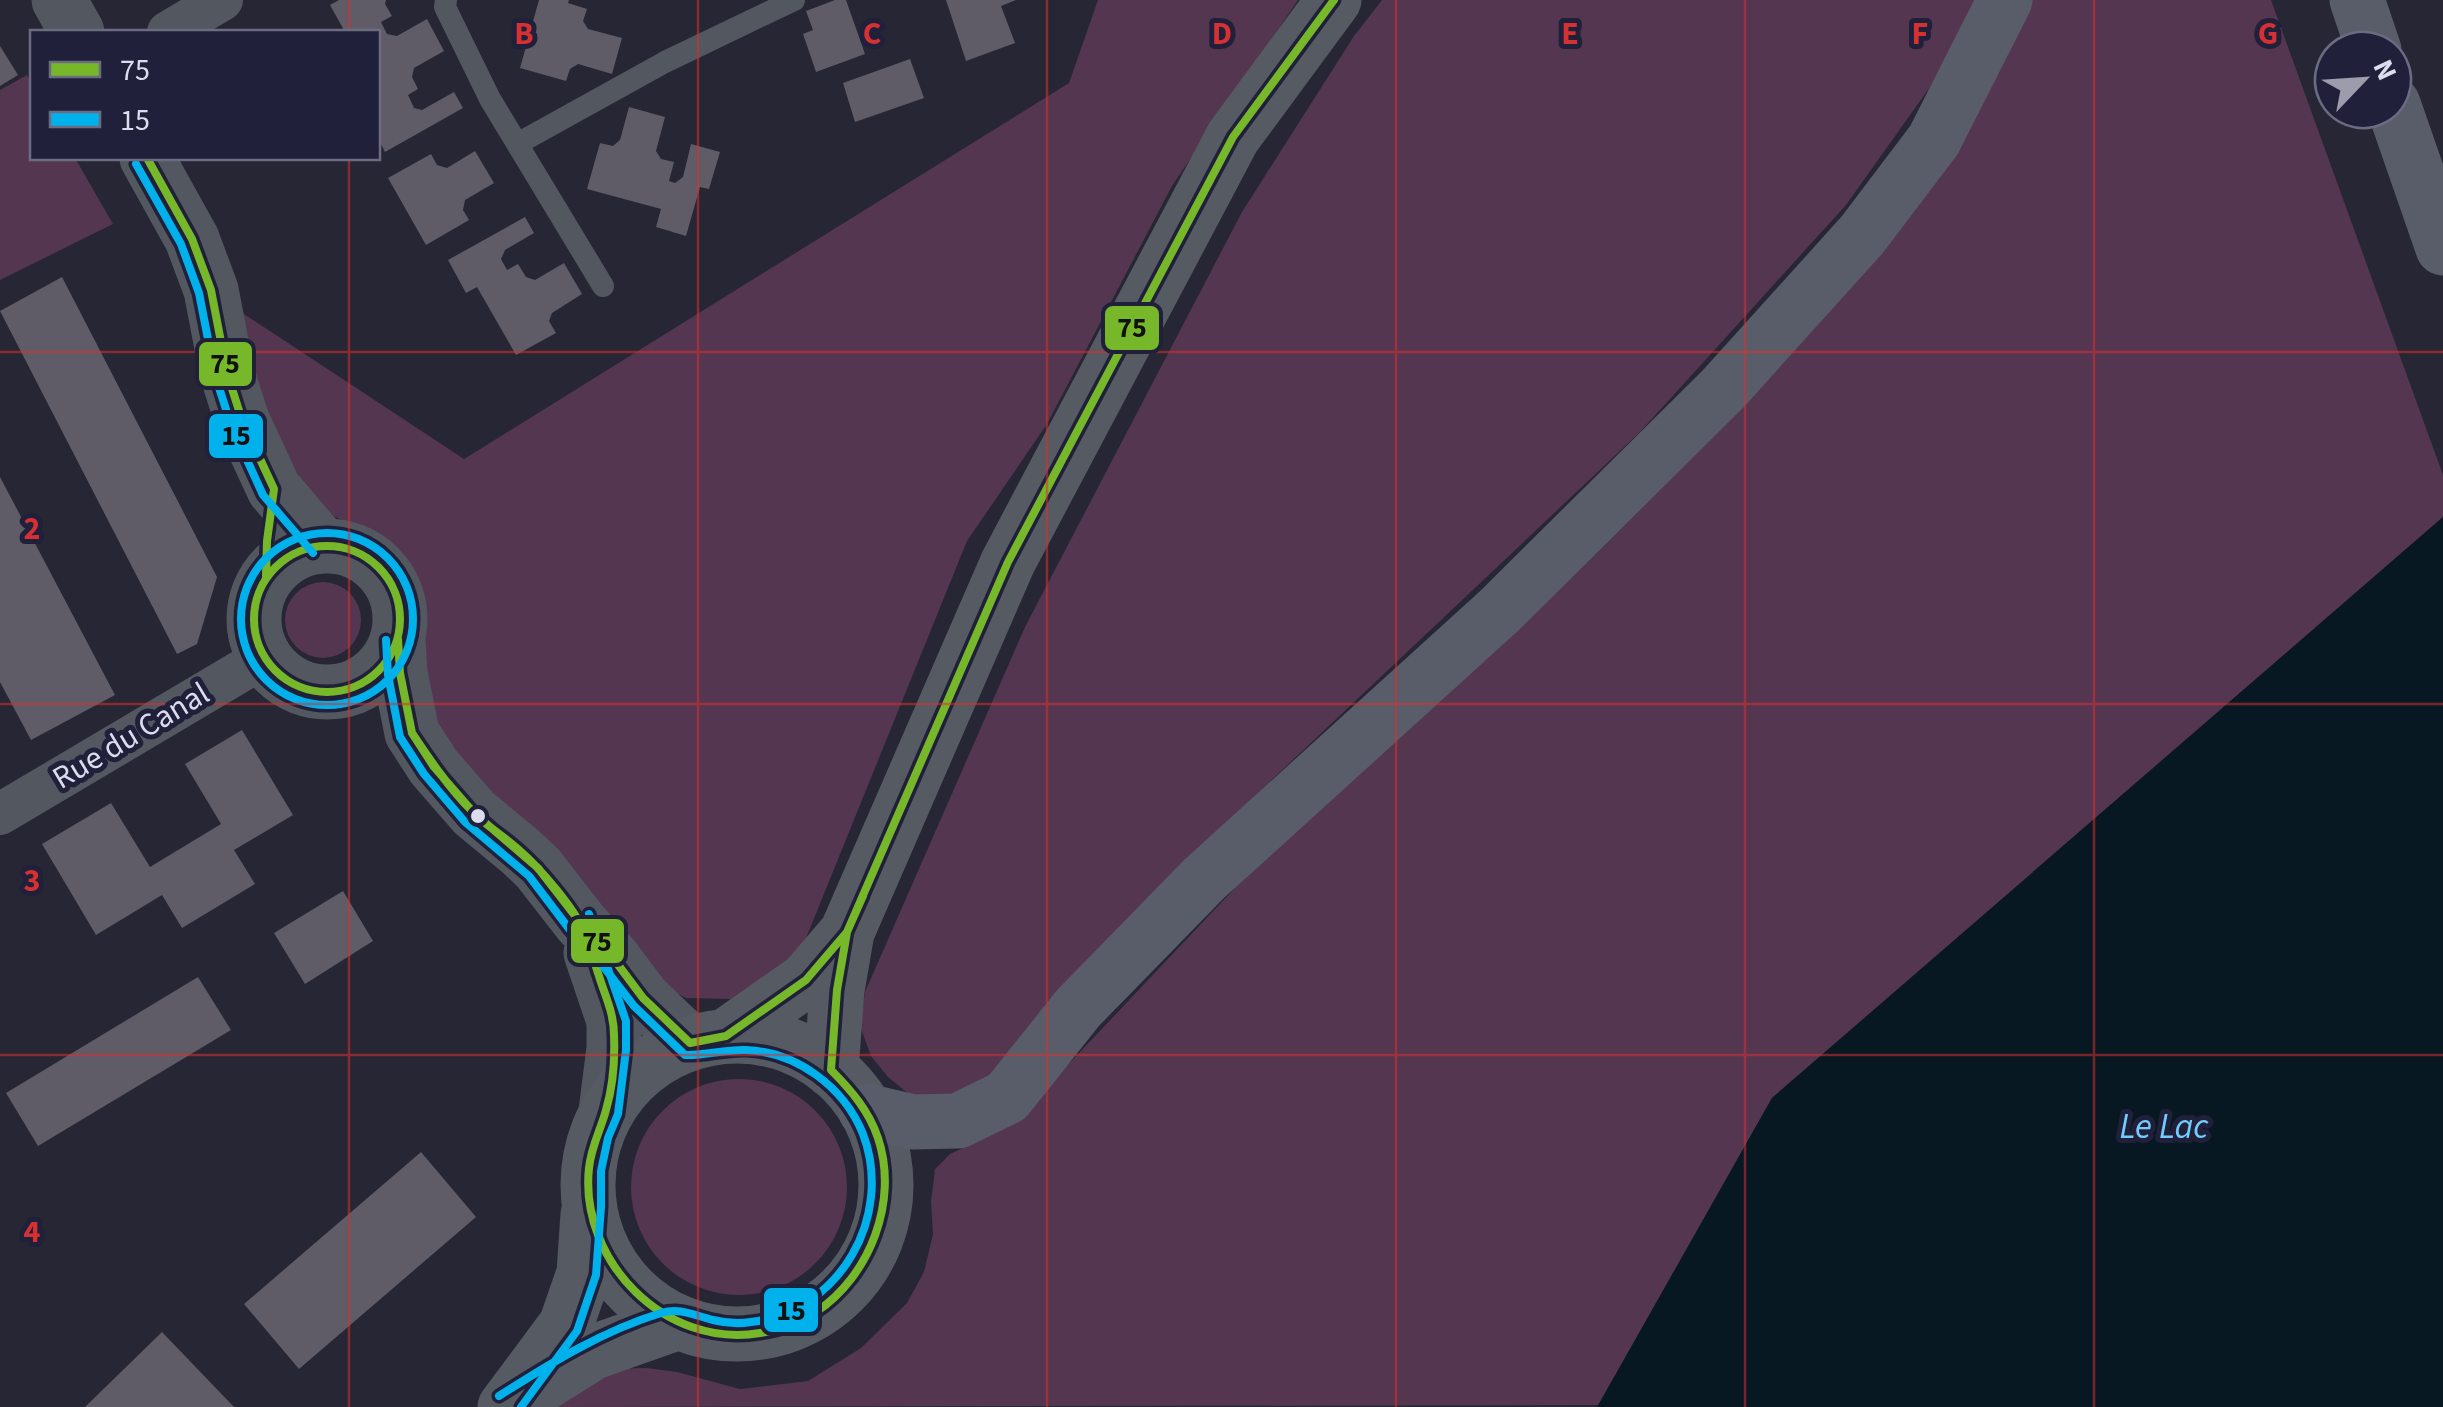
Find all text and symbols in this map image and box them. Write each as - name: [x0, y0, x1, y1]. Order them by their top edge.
- text: B: [514, 11, 534, 57]
- text: C: [863, 11, 881, 57]
- text: D: [1212, 11, 1232, 57]
- text: E: [1561, 11, 1579, 57]
- text: F: [1912, 11, 1928, 57]
- text: G: [2258, 11, 2278, 57]
- legend: [30, 30, 380, 160]
- north arrow: [2313, 30, 2413, 130]
- text: 75: [120, 49, 150, 92]
- text: N: [2363, 53, 2407, 87]
- text: 15: [120, 99, 150, 142]
- line badge: 75: [1103, 304, 1161, 352]
- text: 75: [1117, 308, 1147, 348]
- line badge: 75: [197, 340, 254, 388]
- text: 75: [210, 344, 240, 384]
- line badge: 15: [207, 412, 265, 460]
- text: 15: [221, 416, 251, 456]
- text: 2: [24, 506, 40, 552]
- street label: Rue du Canal: [44, 671, 218, 801]
- unlabelled marker: [468, 806, 488, 826]
- text: 3: [24, 858, 40, 904]
- line badge: 75: [569, 917, 626, 965]
- text: 75: [582, 922, 612, 962]
- water label: Le Lac: [2119, 1102, 2209, 1152]
- text: 4: [24, 1209, 41, 1255]
- line badge: 15: [762, 1286, 820, 1334]
- text: 15: [776, 1291, 806, 1331]

